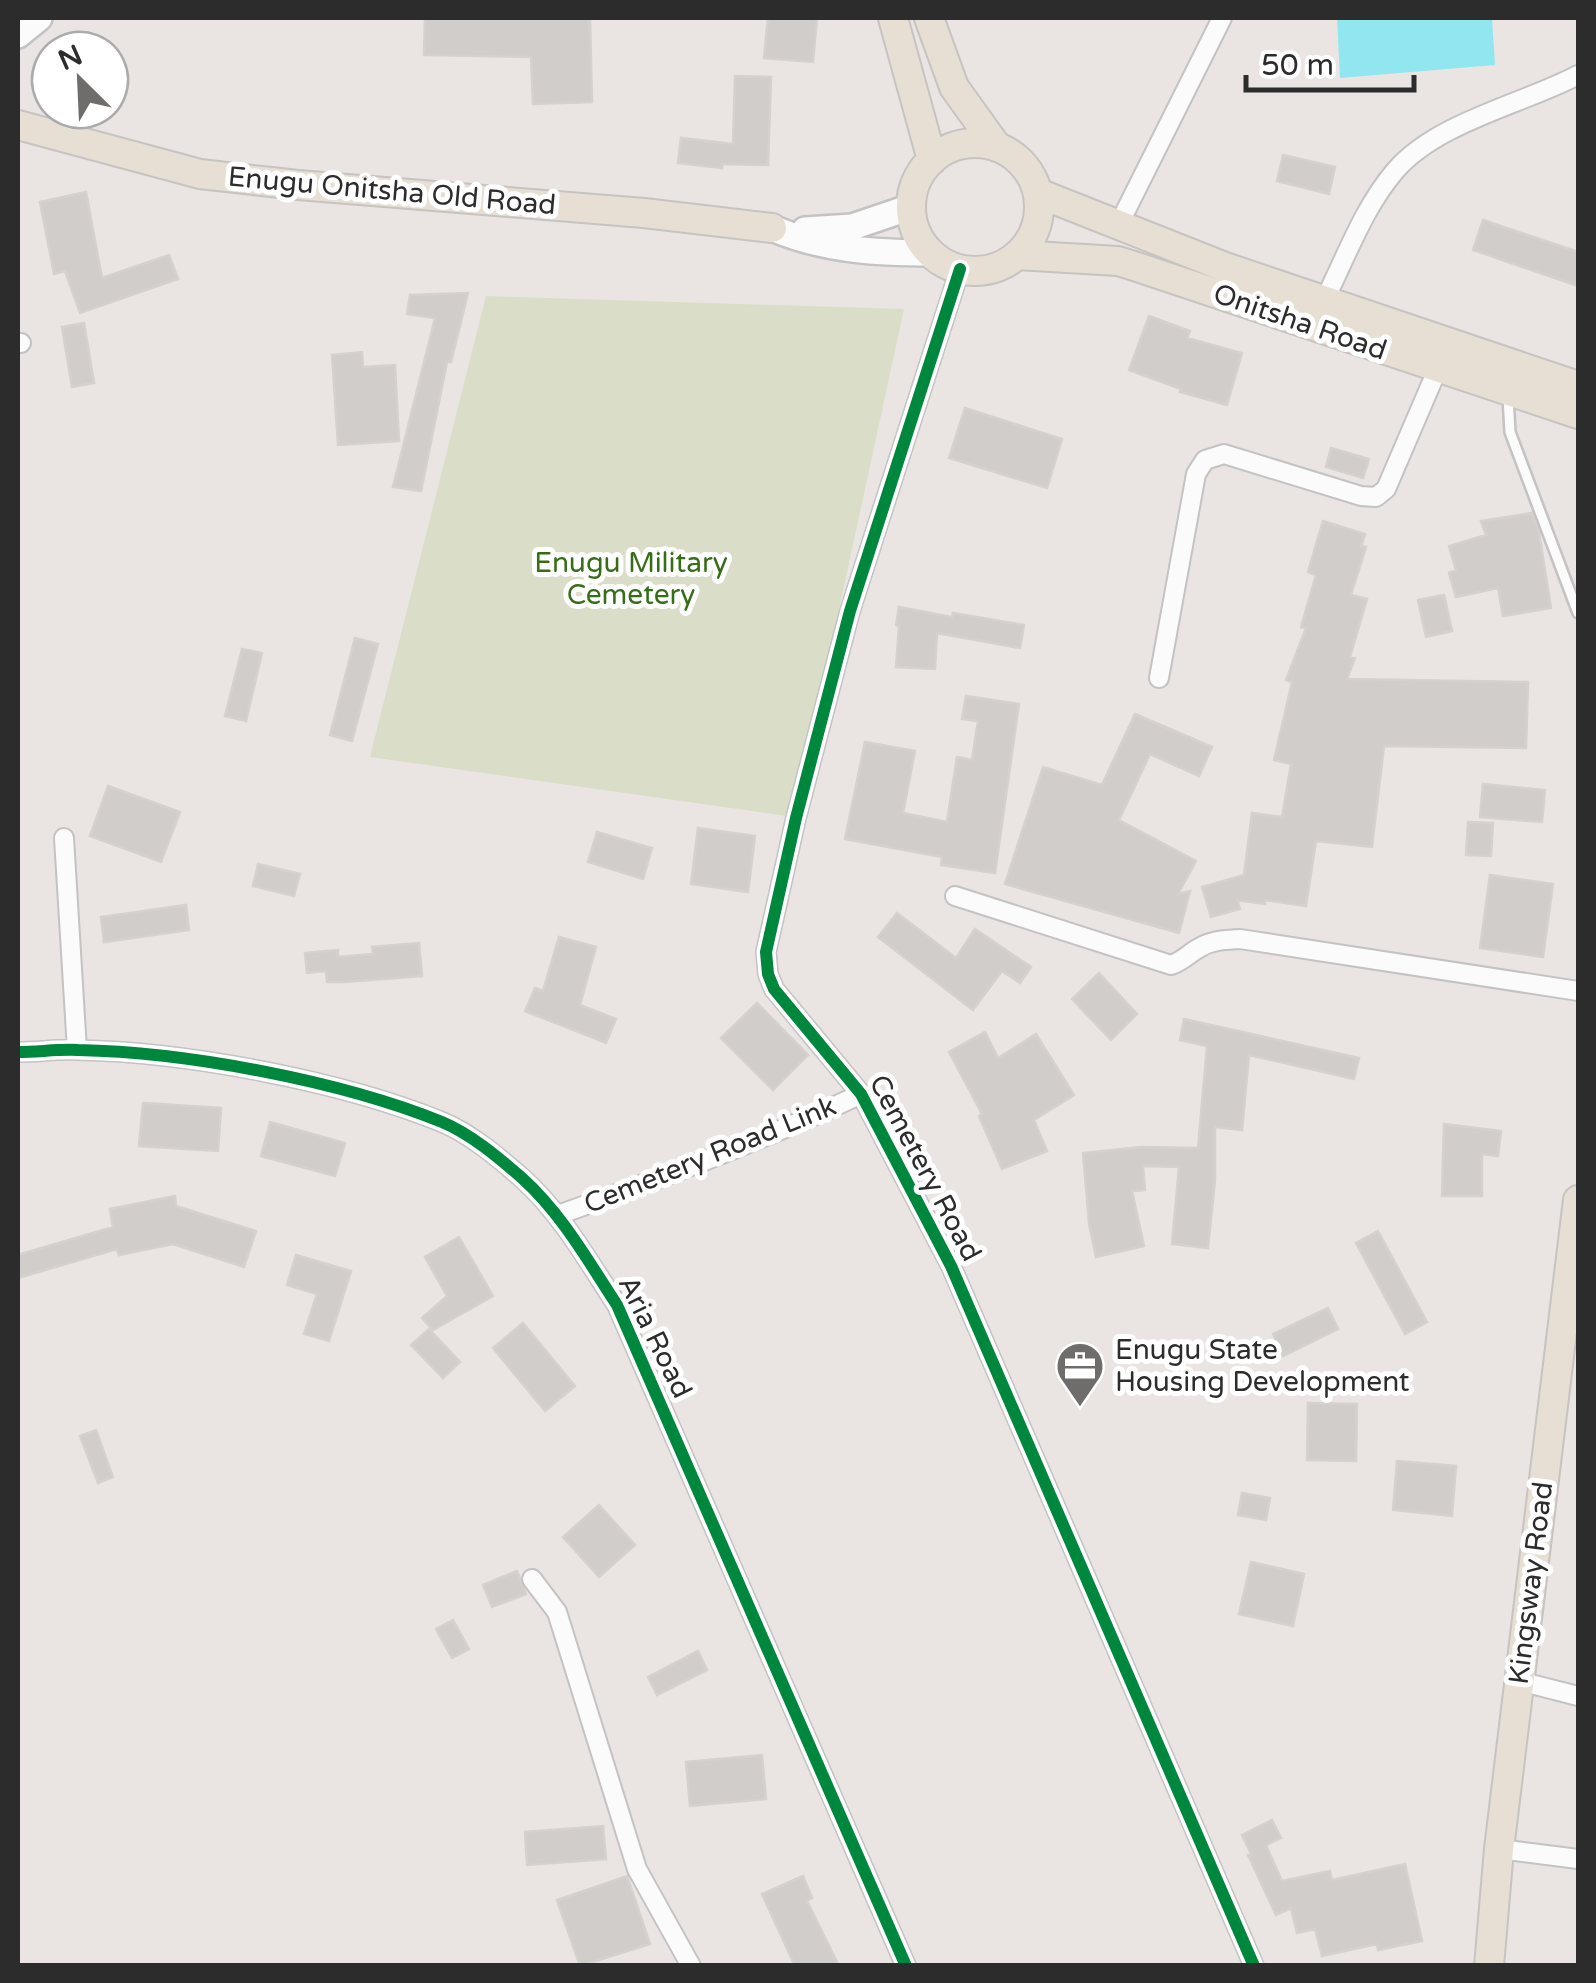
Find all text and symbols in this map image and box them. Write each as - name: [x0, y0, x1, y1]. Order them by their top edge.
- north arrow: [30, 30, 130, 130]
- scale bar: [1246, 30, 1414, 92]
- text: N: [53, 38, 87, 78]
- text: 50 m: [1261, 47, 1334, 84]
- street label: Enugu Onitsha Old Road: [227, 160, 557, 222]
- street label: Onitsha Road: [1209, 276, 1391, 368]
- park label: Enugu Military Cemetery: [534, 546, 728, 612]
- street label: Cemetery Road: [862, 1069, 988, 1267]
- street label: Cemetery Road Link: [579, 1089, 841, 1221]
- street label: Aria Road: [611, 1270, 699, 1404]
- place label: Enugu State Housing Development: [1115, 1333, 1410, 1399]
- office icon: Enugu State Housing Development: [1054, 1340, 1106, 1408]
- street label: Kingsway Road: [1502, 1480, 1560, 1686]

